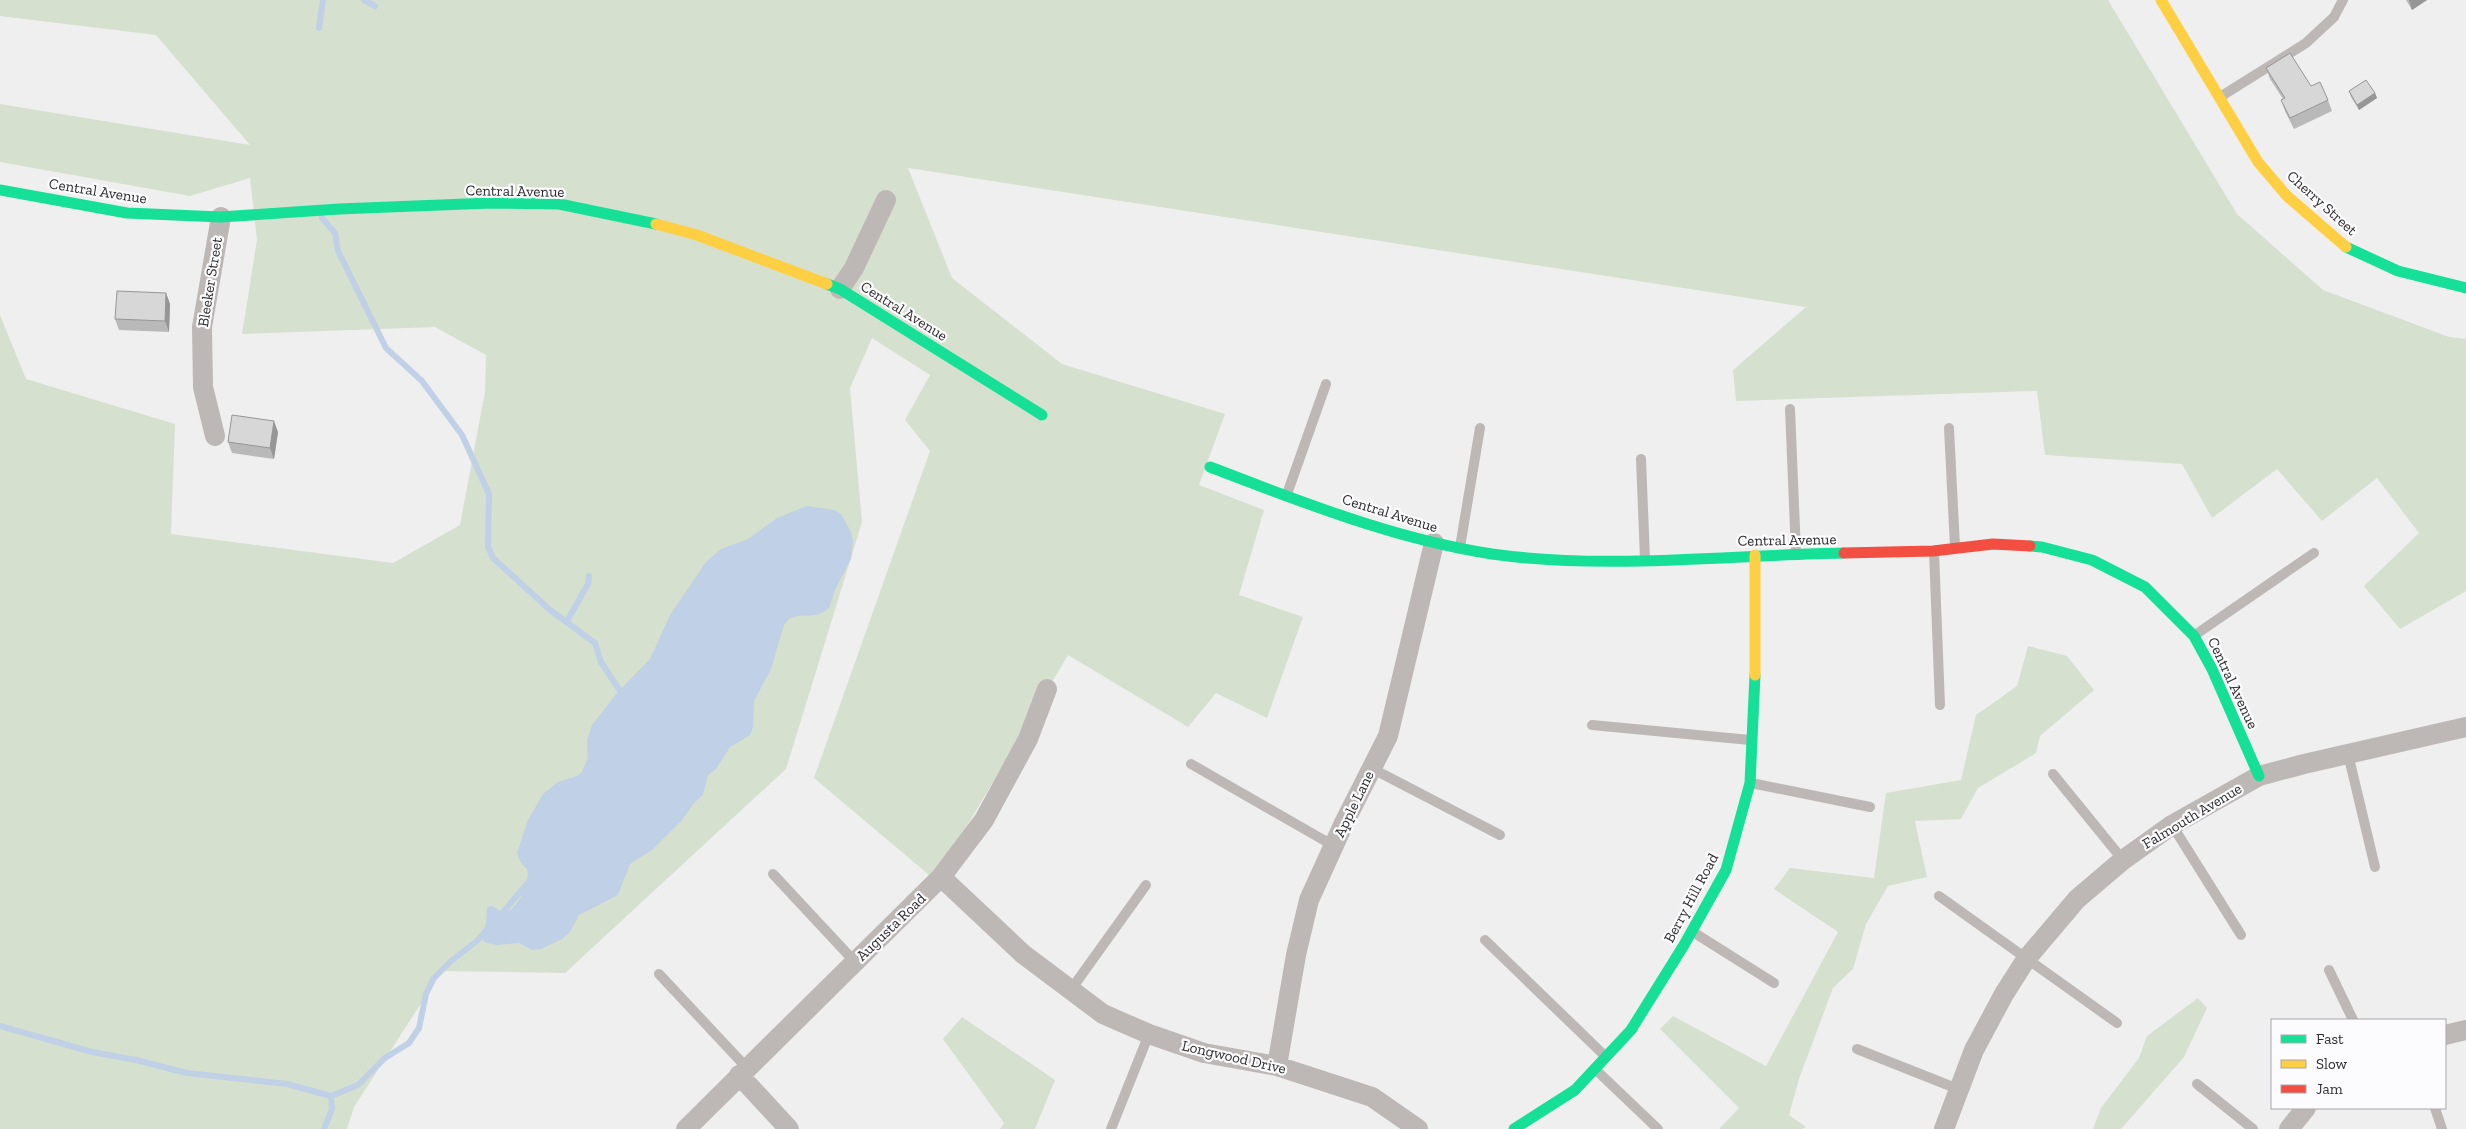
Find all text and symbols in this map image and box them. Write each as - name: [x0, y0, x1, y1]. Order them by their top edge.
- street label: Cherry Street: [2283, 167, 2361, 239]
- street label: Central Avenue: [48, 174, 148, 208]
- street label: Central Avenue: [465, 181, 565, 201]
- street label: Bleeker Street: [194, 235, 226, 328]
- street label: Central Avenue: [857, 277, 951, 345]
- street label: Central Avenue: [1340, 490, 1440, 536]
- street label: Central Avenue: [1737, 530, 1837, 550]
- street label: Central Avenue: [2204, 634, 2262, 732]
- street label: Apple Lane: [1330, 768, 1378, 840]
- street label: Falmouth Avenue: [2139, 779, 2245, 853]
- street label: Berry Hill Road: [1660, 850, 1722, 946]
- street label: Augusta Road: [853, 889, 930, 965]
- legend: [2271, 1019, 2446, 1109]
- text: Fast: [2316, 1030, 2344, 1048]
- street label: Longwood Drive: [1180, 1036, 1288, 1078]
- text: Slow: [2316, 1055, 2348, 1073]
- text: Jam: [2316, 1080, 2343, 1098]

